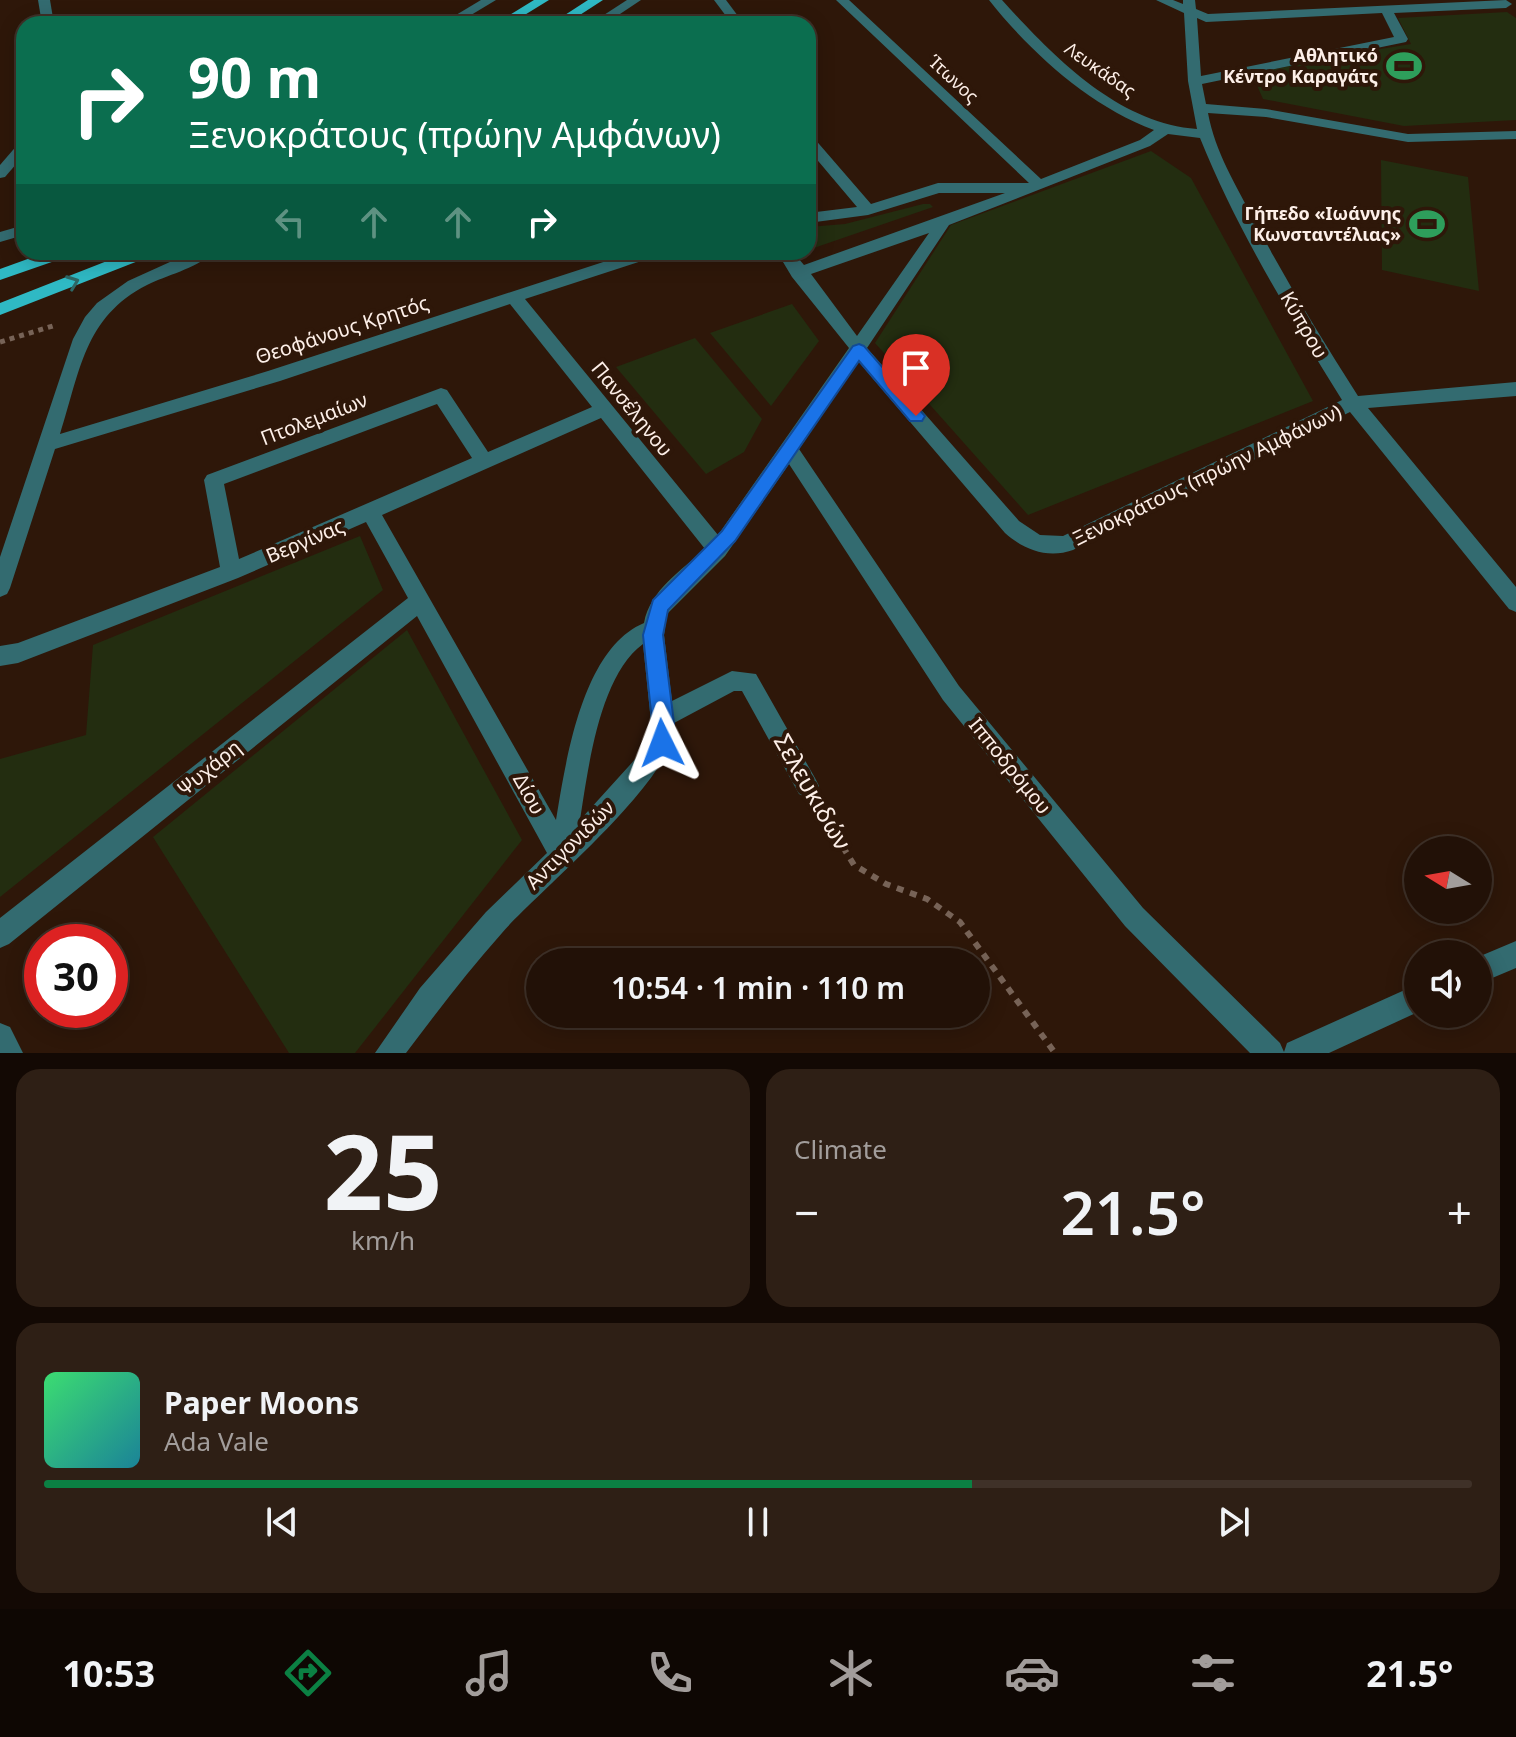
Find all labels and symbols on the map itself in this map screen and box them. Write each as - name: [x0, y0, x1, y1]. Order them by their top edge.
- street label: Λευκάδας: [1060, 36, 1141, 102]
- place label: Αθλητικό Κέντρο Καραγάτς: [1223, 43, 1378, 88]
- sports icon: Αθλητικό Κέντρο Καραγάτς: [1385, 47, 1423, 85]
- street label: Ίτωνος: [923, 49, 984, 108]
- place label: Γήπεδο «Ιωάννης Κωνσταντέλιας»: [1244, 201, 1401, 246]
- sports icon: Γήπεδο «Ιωάννης Κωνσταντέλιας»: [1408, 205, 1446, 243]
- one-way arrow: [65, 275, 79, 292]
- street label: Κύπρου: [1274, 286, 1334, 363]
- street label: Θεοφάνους Κρητός: [252, 289, 432, 370]
- pin: [882, 334, 950, 416]
- street label: Πανσέληνου: [586, 356, 679, 462]
- street label: Πτολεμαίων: [257, 386, 371, 451]
- street label: Ξενοκράτους (πρώην Αμφάνων): [1068, 398, 1346, 552]
- street label: Βεργίνας: [261, 512, 348, 569]
- position arrow: [620, 701, 704, 785]
- street label: Ιπποδρόμου: [963, 712, 1058, 820]
- street label: Σελευκιδών: [767, 727, 860, 855]
- street label: Ψυχάρη: [171, 733, 246, 802]
- street label: Δίου: [507, 768, 552, 819]
- street label: Αντιγονιδών: [519, 794, 620, 895]
- north arrow: [1404, 836, 1492, 924]
- speed limit sign: 30: [24, 924, 128, 1028]

